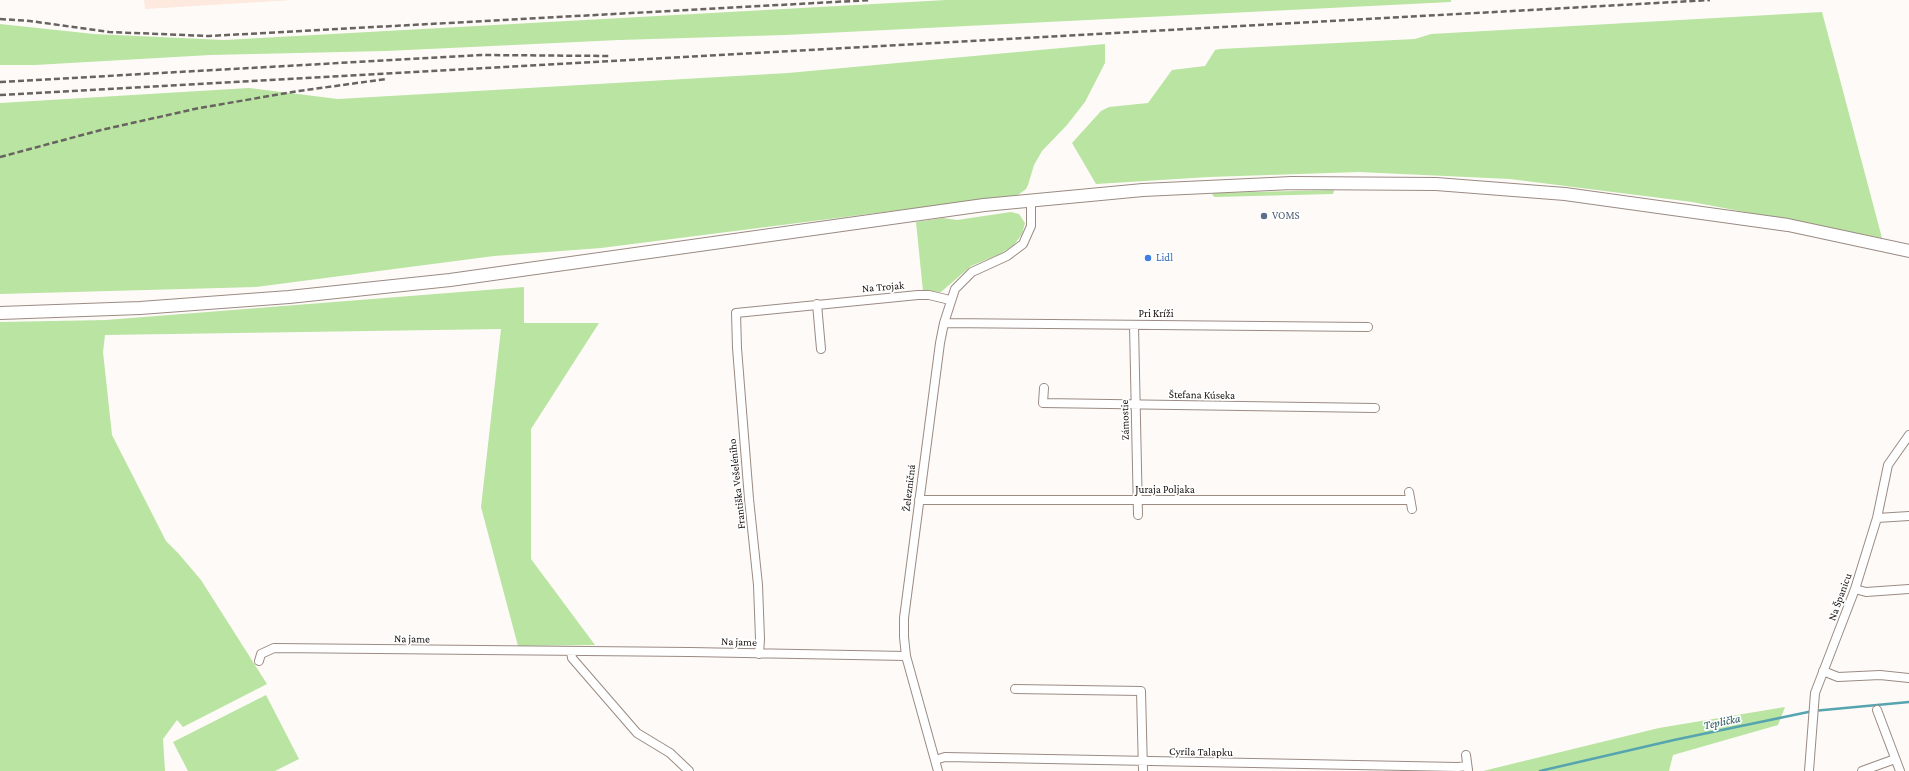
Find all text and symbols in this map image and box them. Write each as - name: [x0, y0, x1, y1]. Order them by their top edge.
- place label: VOMS: [1272, 209, 1300, 223]
- marker: VOMS: [1259, 211, 1269, 221]
- place label: Lidl: [1156, 251, 1173, 265]
- marker: Lidl: [1143, 253, 1153, 263]
- street label: Na Trojak: [861, 279, 905, 295]
- street label: Pri Kríži: [1138, 307, 1174, 321]
- street label: Štefana Kúseka: [1169, 388, 1235, 402]
- street label: Zámostie: [1118, 399, 1132, 441]
- street label: Františka Vešeléniho: [726, 438, 748, 530]
- street label: Železničná: [900, 464, 918, 512]
- street label: Juraja Poljaka: [1135, 483, 1195, 497]
- street label: Na Španicu: [1825, 571, 1855, 623]
- street label: Na jame: [394, 632, 430, 646]
- street label: Na jame: [721, 635, 757, 649]
- water label: Teplička: [1702, 711, 1742, 733]
- street label: Cyrila Talapku: [1169, 745, 1233, 759]

